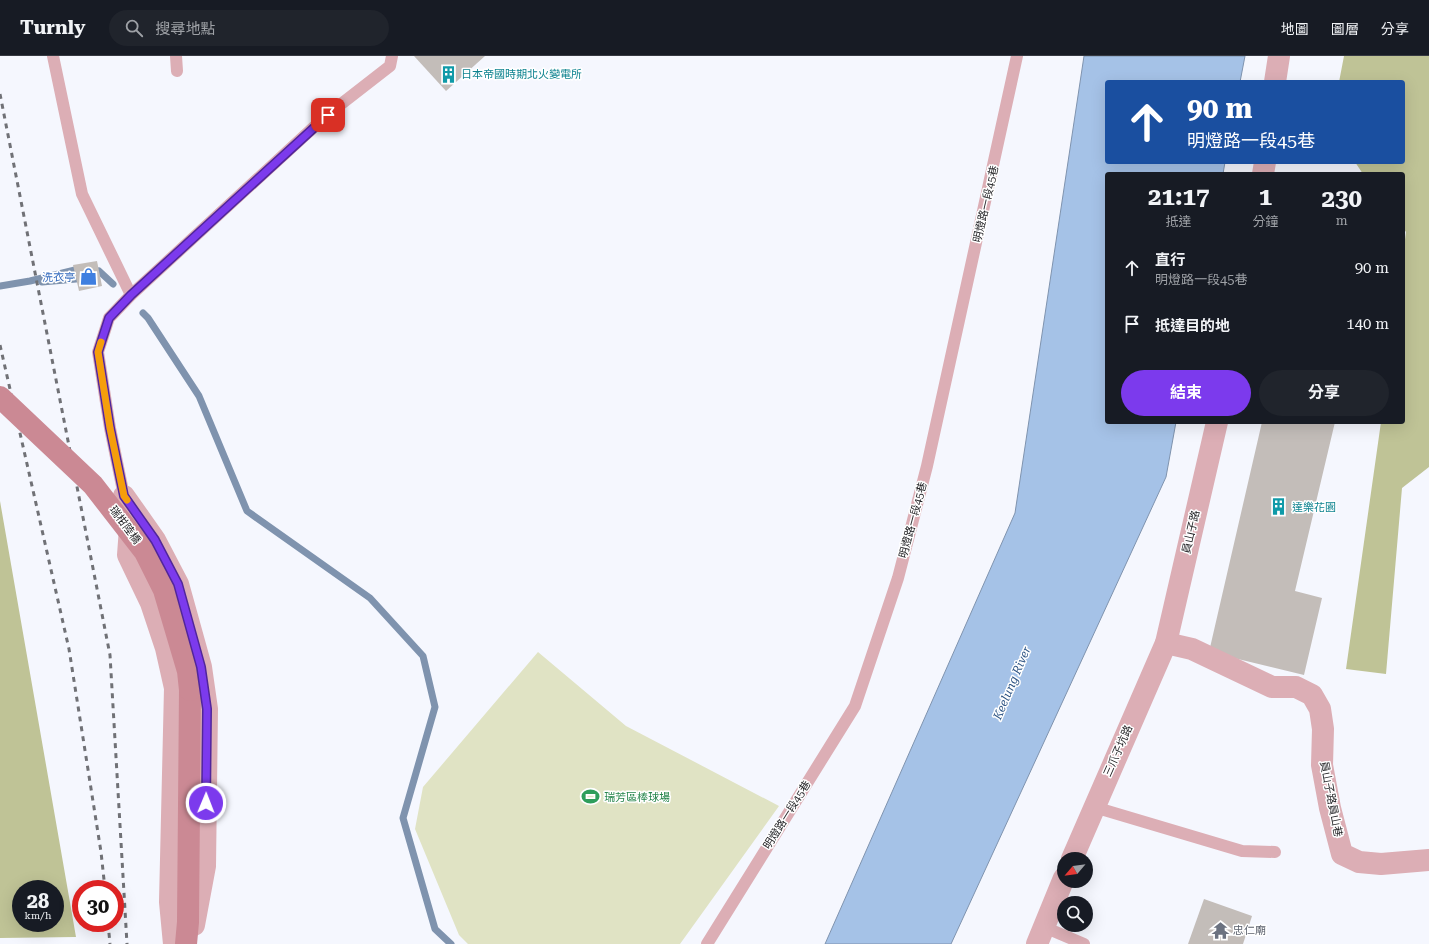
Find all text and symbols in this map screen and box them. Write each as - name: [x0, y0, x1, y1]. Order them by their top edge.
- search box: [109, 10, 389, 46]
- text: Turnly: [20, 16, 85, 39]
- icon: search: [123, 17, 145, 39]
- text: 搜尋地點: [155, 20, 215, 38]
- text: 地圖: [1281, 21, 1309, 37]
- text: 圖層: [1331, 21, 1359, 37]
- text: 分享: [1381, 21, 1409, 37]
- building icon: 日本帝國時期北火變電所: [438, 64, 458, 84]
- place label: 日本帝國時期北火變電所: [461, 68, 582, 81]
- text: 90 m: [1187, 92, 1252, 125]
- icon: ahead: [1121, 96, 1173, 148]
- pin: [311, 98, 345, 132]
- icon: arrive: [317, 104, 339, 126]
- text: 明燈路一段45巷: [1187, 130, 1315, 151]
- street label: 明燈路一段45巷: [971, 164, 1001, 244]
- text: 21:17: [1148, 183, 1209, 211]
- text: 1: [1259, 183, 1272, 211]
- text: 230: [1322, 185, 1362, 213]
- text: m: [1336, 213, 1348, 228]
- text: 抵達: [1166, 214, 1192, 229]
- text: 分鐘: [1252, 214, 1278, 229]
- text: 直行: [1155, 251, 1185, 269]
- icon: ahead: [1121, 257, 1143, 279]
- text: 90 m: [1355, 259, 1389, 277]
- shop icon: 洗衣亭: [78, 267, 98, 287]
- place label: 洗衣亭: [42, 271, 75, 284]
- text: 明燈路一段45巷: [1155, 272, 1248, 287]
- icon: arrive: [1121, 313, 1143, 335]
- text: 140 m: [1346, 315, 1389, 333]
- text: 抵達目的地: [1155, 317, 1230, 335]
- button: 結束: [1121, 370, 1251, 416]
- button: 分享: [1259, 370, 1389, 416]
- street label: 明燈路一段45巷: [897, 480, 929, 560]
- building icon: 達樂花園: [1269, 497, 1289, 517]
- place label: 達樂花園: [1292, 501, 1336, 514]
- street label: 瑞柑陸橋: [107, 504, 143, 546]
- street label: 員山子路: [1180, 509, 1202, 555]
- water label: Keelung River: [990, 644, 1034, 723]
- street label: 三爪子坑路: [1101, 723, 1135, 779]
- street label: 員山子路員山巷: [1317, 760, 1345, 838]
- street label: 明燈路一段45巷: [761, 778, 813, 852]
- position arrow: [185, 782, 227, 824]
- sports icon: 瑞芳區棒球場: [581, 787, 601, 807]
- place label: 瑞芳區棒球場: [604, 791, 670, 804]
- north arrow: [1057, 852, 1093, 888]
- map controls: [1057, 852, 1093, 932]
- speed limit sign: 30: [72, 880, 124, 932]
- text: 28: [27, 889, 49, 913]
- button: search: [1057, 896, 1093, 932]
- text: km/h: [25, 910, 51, 921]
- temple icon: 忠仁廟: [1210, 920, 1230, 940]
- place label: 忠仁廟: [1233, 924, 1266, 937]

